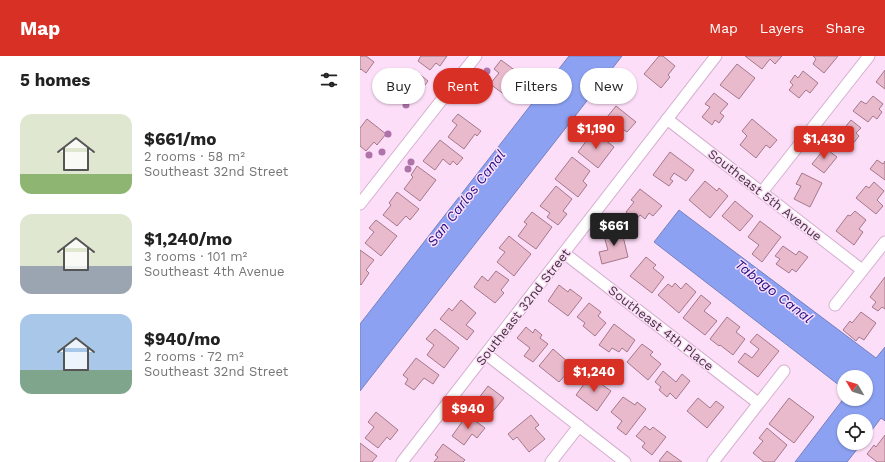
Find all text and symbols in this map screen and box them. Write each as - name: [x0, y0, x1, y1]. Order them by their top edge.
- text: Map: [20, 17, 60, 40]
- text: Map: [709, 20, 738, 36]
- text: Layers: [760, 20, 804, 36]
- text: Share: [826, 20, 865, 36]
- chip: Buy: [372, 68, 425, 104]
- chip: Rent: [433, 68, 493, 104]
- chip: Filters: [501, 68, 572, 104]
- chip: New: [580, 68, 637, 104]
- icon: filters: [318, 69, 340, 91]
- text: 5 homes: [20, 70, 90, 90]
- pin: $1,190: [563, 116, 629, 150]
- text: $1,190: [577, 121, 615, 136]
- pin: $1,430: [791, 126, 857, 160]
- text: $661/mo: [144, 129, 216, 149]
- icon: home: [52, 130, 100, 178]
- text: $1,430: [803, 131, 845, 146]
- street label: Southeast 5th Avenue: [705, 146, 825, 244]
- water label: San Carlos Canal: [423, 147, 509, 249]
- text: 2 rooms · 58 m²: [144, 149, 245, 164]
- text: Southeast 32nd Street: [144, 164, 288, 179]
- pin: $661: [590, 213, 638, 247]
- text: $661: [599, 218, 629, 233]
- text: $1,240/mo: [144, 229, 232, 249]
- icon: home: [52, 230, 100, 278]
- street label: Southeast 32nd Street: [473, 245, 574, 368]
- text: 3 rooms · 101 m²: [144, 249, 247, 264]
- water label: Tabago Canal: [732, 256, 816, 326]
- text: Southeast 4th Avenue: [144, 264, 285, 279]
- street label: Southeast 4th Place: [605, 282, 717, 374]
- text: $940/mo: [144, 329, 220, 349]
- icon: home: [52, 330, 100, 378]
- text: 2 rooms · 72 m²: [144, 349, 244, 364]
- pin: $1,240: [561, 359, 627, 393]
- text: Southeast 32nd Street: [144, 364, 288, 379]
- text: $1,240: [573, 364, 615, 379]
- north arrow: [837, 370, 873, 406]
- map controls: [837, 370, 873, 450]
- pin: $940: [444, 396, 492, 430]
- text: $940: [451, 401, 485, 416]
- button: locate: [837, 414, 873, 450]

